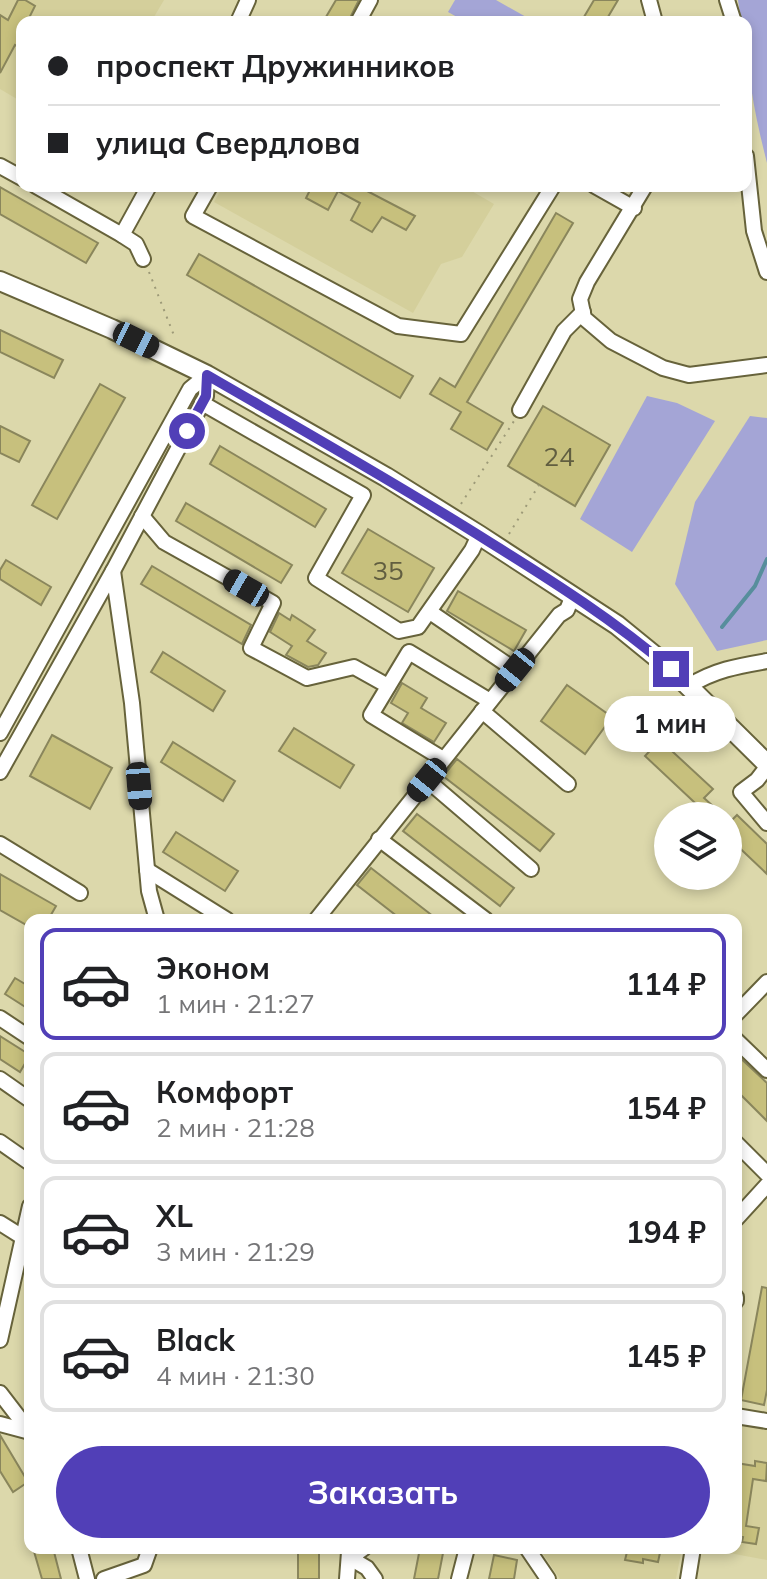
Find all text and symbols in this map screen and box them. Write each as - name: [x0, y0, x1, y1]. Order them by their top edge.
- text: проспект Дружинников: [96, 47, 455, 85]
- text: улица Свердлова: [96, 124, 360, 162]
- car: [109, 319, 163, 361]
- route start: [169, 413, 205, 449]
- house number: 24: [543, 440, 575, 473]
- house number: 35: [372, 554, 404, 587]
- car: [219, 566, 273, 610]
- car: [491, 644, 539, 696]
- route end: [653, 651, 689, 687]
- callout: 1 мин: [605, 697, 737, 753]
- text: 1 мин: [634, 707, 706, 740]
- car: [403, 754, 451, 806]
- car: [125, 761, 153, 811]
- map controls: [654, 802, 742, 890]
- button: layers: [654, 802, 742, 890]
- icon: car: [60, 948, 132, 1020]
- text: Эконом: [156, 949, 270, 987]
- text: 114 ₽: [626, 965, 706, 1003]
- text: 1 мин · 21:27: [156, 987, 315, 1020]
- icon: car: [60, 1072, 132, 1144]
- text: Комфорт: [156, 1073, 293, 1111]
- text: 154 ₽: [626, 1089, 706, 1127]
- text: 2 мин · 21:28: [156, 1111, 315, 1144]
- icon: car: [60, 1196, 132, 1268]
- text: XL: [156, 1197, 193, 1235]
- text: 194 ₽: [626, 1213, 706, 1251]
- text: 3 мин · 21:29: [156, 1235, 315, 1268]
- icon: car: [60, 1320, 132, 1392]
- text: Black: [156, 1321, 235, 1359]
- text: 145 ₽: [626, 1337, 706, 1375]
- text: 4 мин · 21:30: [156, 1359, 315, 1392]
- button: Заказать: [56, 1446, 710, 1538]

